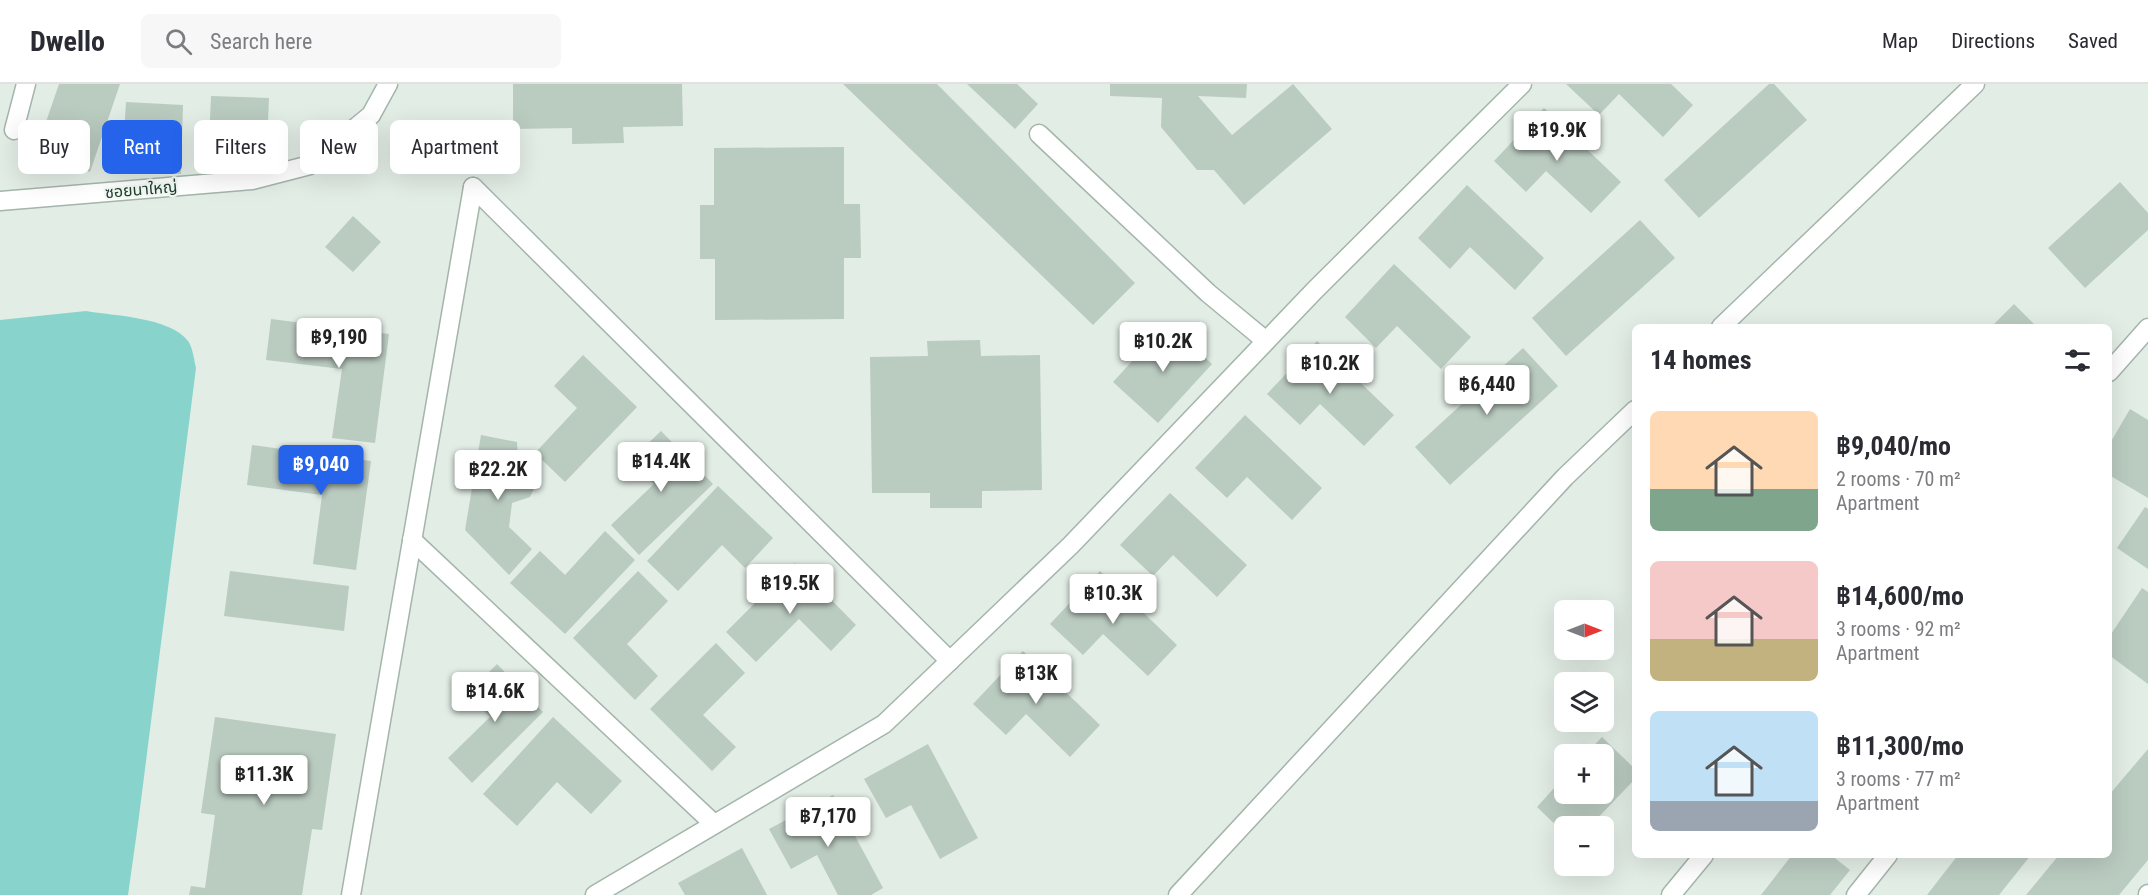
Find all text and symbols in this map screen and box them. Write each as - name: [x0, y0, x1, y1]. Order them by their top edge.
- search box: [141, 14, 561, 68]
- text: Dwello: [30, 25, 105, 58]
- icon: search: [162, 25, 195, 58]
- text: Search here: [210, 29, 312, 54]
- text: Map: [1882, 29, 1918, 53]
- text: Directions: [1951, 29, 2035, 53]
- text: Saved: [2068, 29, 2118, 53]
- pin: ฿19.9K: [1508, 111, 1606, 162]
- text: ฿19.9K: [1528, 118, 1586, 142]
- chip: Buy: [18, 120, 90, 174]
- chip: Rent: [102, 120, 182, 174]
- chip: Filters: [194, 120, 288, 174]
- chip: New: [300, 120, 378, 174]
- chip: Apartment: [390, 120, 520, 174]
- street label: ซอยนาใหญ่: [104, 177, 178, 202]
- pin: ฿9,190: [290, 318, 388, 369]
- pin: ฿10.2K: [1114, 322, 1212, 373]
- text: ฿9,190: [311, 325, 367, 349]
- text: ฿10.2K: [1134, 329, 1192, 353]
- pin: ฿10.2K: [1281, 344, 1379, 395]
- icon: filters: [2061, 344, 2094, 377]
- text: 14 homes: [1650, 345, 1752, 375]
- text: ฿10.2K: [1301, 351, 1359, 375]
- pin: ฿6,440: [1438, 365, 1536, 416]
- text: ฿6,440: [1459, 372, 1515, 396]
- text: ฿9,040/mo: [1836, 431, 1951, 461]
- icon: home: [1698, 435, 1770, 507]
- pin: ฿14.4K: [612, 442, 710, 493]
- pin: ฿9,040: [272, 445, 370, 496]
- text: ฿14.4K: [632, 449, 690, 473]
- pin: ฿22.2K: [449, 450, 547, 501]
- text: ฿9,040: [293, 452, 349, 476]
- text: ฿22.2K: [469, 457, 527, 481]
- text: 2 rooms · 70 m²: [1836, 467, 1961, 491]
- text: Apartment: [1836, 491, 1920, 515]
- pin: ฿19.5K: [741, 564, 839, 615]
- text: ฿19.5K: [761, 571, 819, 595]
- pin: ฿10.3K: [1064, 574, 1162, 625]
- text: ฿10.3K: [1084, 581, 1142, 605]
- text: ฿14,600/mo: [1836, 581, 1964, 611]
- icon: home: [1698, 585, 1770, 657]
- north arrow: [1554, 600, 1614, 660]
- map controls: [1554, 600, 1614, 876]
- text: 3 rooms · 92 m²: [1836, 617, 1961, 641]
- text: Apartment: [1836, 641, 1920, 665]
- pin: ฿13K: [1000, 654, 1072, 705]
- text: ฿13K: [1015, 661, 1057, 685]
- pin: ฿14.6K: [446, 672, 544, 723]
- button: layers: [1554, 672, 1614, 732]
- text: ฿14.6K: [466, 679, 524, 703]
- text: ฿11,300/mo: [1836, 731, 1964, 761]
- icon: home: [1698, 735, 1770, 807]
- button: +: [1554, 744, 1614, 804]
- pin: ฿11.3K: [215, 755, 313, 806]
- text: ฿11.3K: [235, 762, 293, 786]
- text: 3 rooms · 77 m²: [1836, 767, 1961, 791]
- text: Apartment: [1836, 791, 1920, 815]
- pin: ฿7,170: [779, 797, 877, 848]
- text: ฿7,170: [800, 804, 856, 828]
- button: −: [1554, 816, 1614, 876]

